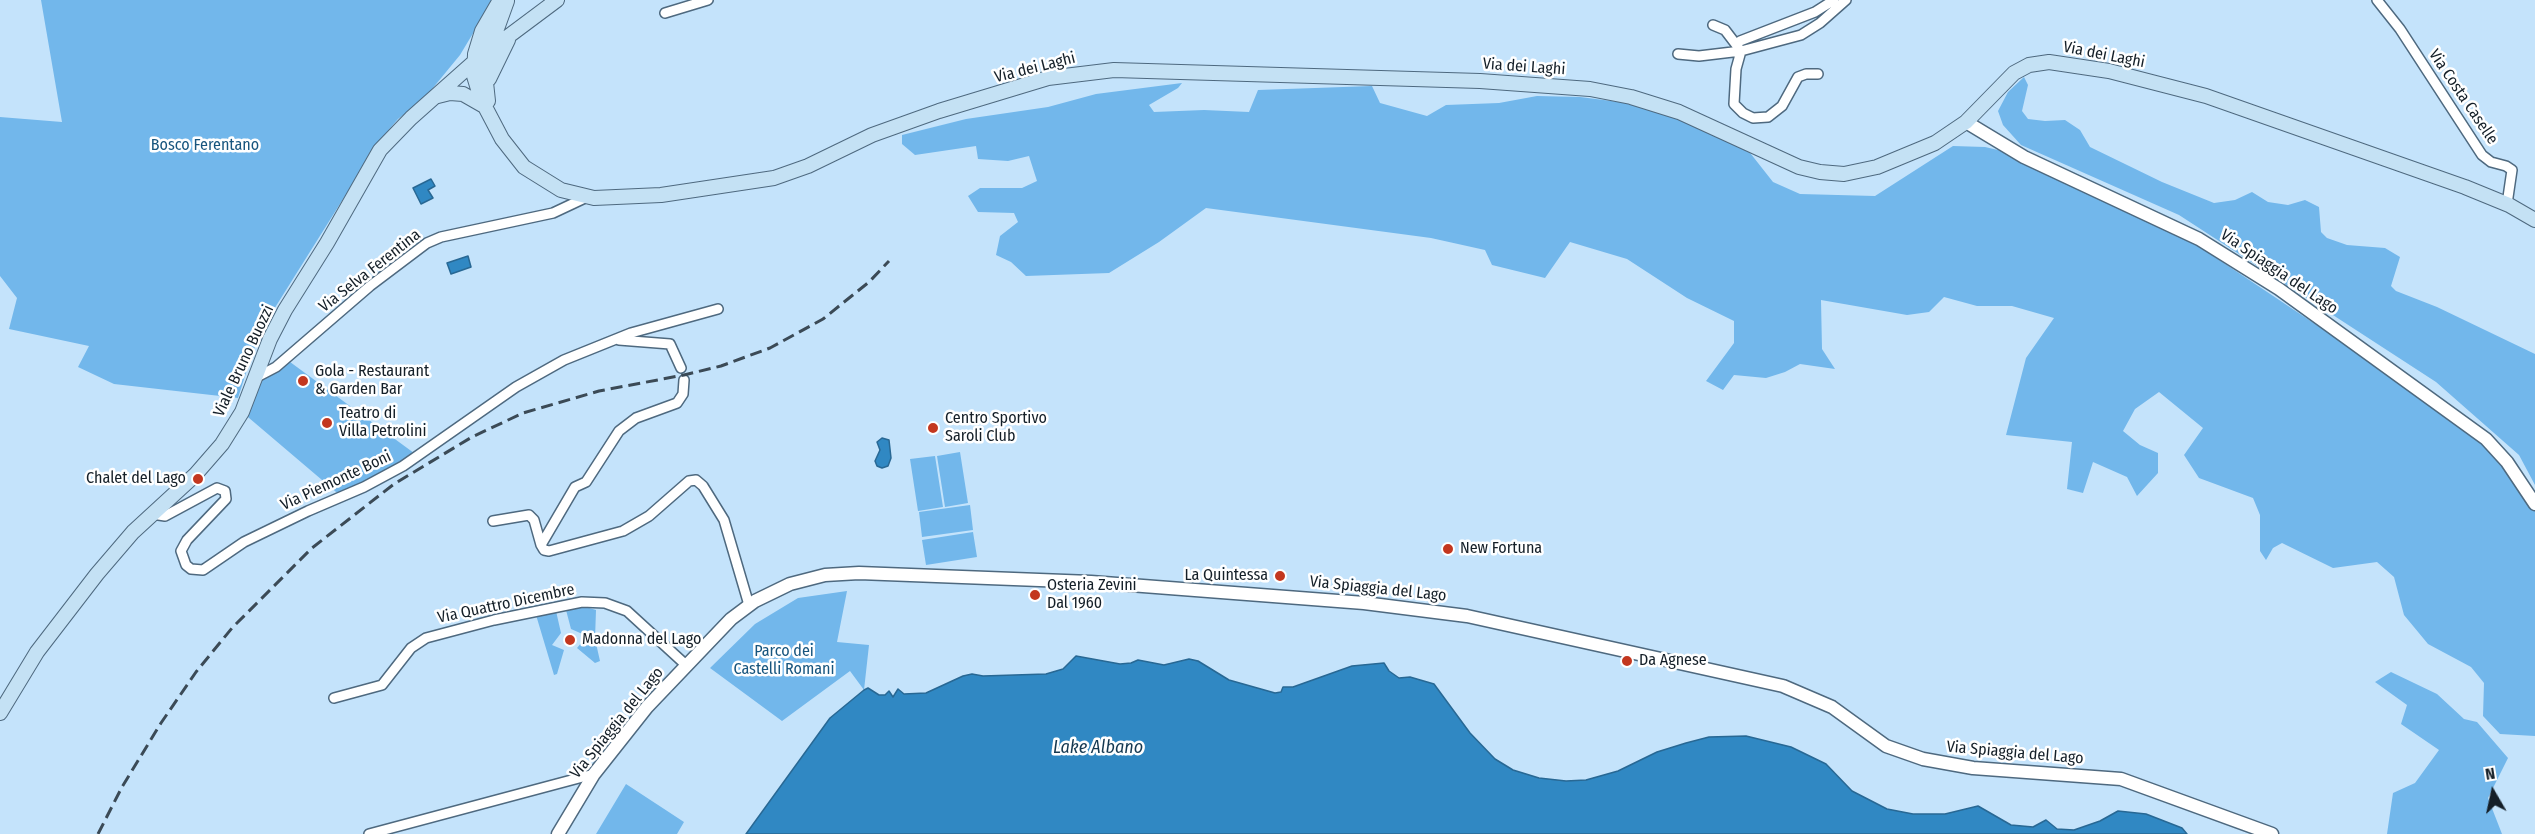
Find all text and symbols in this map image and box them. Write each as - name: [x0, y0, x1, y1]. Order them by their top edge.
- street label: Via dei Laghi: [2062, 38, 2146, 72]
- street label: Via Costa Caselle: [2424, 46, 2502, 148]
- street label: Via dei Laghi: [993, 49, 1077, 87]
- street label: Via dei Laghi: [1482, 55, 1566, 79]
- park label: Bosco Ferentano: [151, 136, 259, 156]
- street label: Via Selva Ferentina: [315, 225, 425, 317]
- street label: Via Spiaggia del Lago: [2217, 226, 2341, 318]
- street label: Viale Bruno Buozzi: [210, 302, 278, 420]
- place label: Gola - Restaurant & Garden Bar: [315, 362, 429, 400]
- marker: Gola - Restaurant & Garden Bar: [296, 374, 310, 388]
- place label: Teatro di Villa Petrolini: [339, 404, 426, 442]
- place label: Centro Sportivo Saroli Club: [945, 409, 1047, 447]
- marker: Teatro di Villa Petrolini: [320, 416, 334, 430]
- marker: Centro Sportivo Saroli Club: [926, 421, 940, 435]
- street label: Via Piemonte Boni: [278, 447, 394, 515]
- place label: Chalet del Lago: [86, 469, 186, 489]
- marker: Chalet del Lago: [191, 472, 205, 486]
- place label: New Fortuna: [1460, 539, 1542, 559]
- marker: New Fortuna: [1441, 542, 1455, 556]
- place label: La Quintessa: [1184, 566, 1268, 586]
- marker: La Quintessa: [1273, 569, 1287, 583]
- street label: Via Spiaggia del Lago: [1309, 572, 1447, 606]
- place label: Osteria Zevini Dal 1960: [1047, 576, 1137, 614]
- street label: Via Quattro Dicembre: [436, 580, 576, 628]
- marker: Osteria Zevini Dal 1960: [1028, 588, 1042, 602]
- place label: Madonna del Lago: [582, 630, 701, 650]
- marker: Madonna del Lago: [563, 633, 577, 647]
- park label: Parco dei Castelli Romani: [733, 642, 835, 680]
- place label: Da Agnese: [1639, 651, 1707, 671]
- marker: Da Agnese: [1620, 654, 1634, 668]
- street label: Via Spiaggia del Lago: [566, 664, 668, 782]
- water label: Lake Albano: [1053, 737, 1143, 759]
- street label: Via Spiaggia del Lago: [1946, 737, 2084, 769]
- north arrow: [2463, 762, 2523, 822]
- text: N: [2484, 764, 2496, 784]

